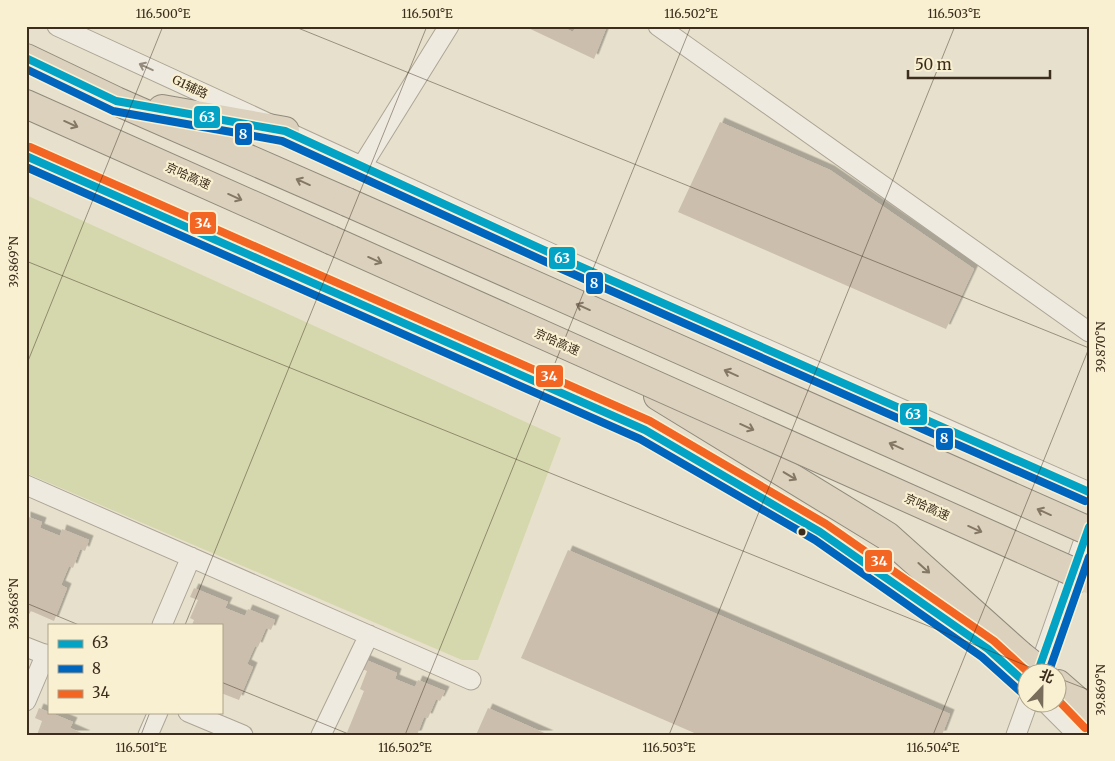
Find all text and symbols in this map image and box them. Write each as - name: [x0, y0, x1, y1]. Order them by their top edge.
- text: 116.500°E: [136, 6, 191, 21]
- text: 116.501°E: [401, 6, 453, 21]
- text: 116.502°E: [664, 6, 718, 21]
- text: 116.503°E: [928, 6, 981, 21]
- scale bar: [908, 48, 1050, 80]
- text: 50 m: [915, 55, 952, 74]
- one-way arrow: [139, 62, 154, 71]
- street label: G1辅路: [170, 72, 211, 101]
- line badge: 63: [193, 105, 221, 129]
- text: 63: [199, 108, 215, 126]
- one-way arrow: [63, 119, 78, 129]
- line badge: 8: [234, 122, 253, 146]
- text: 8: [239, 125, 248, 143]
- street label: 京哈高速: [163, 159, 213, 192]
- one-way arrow: [296, 177, 311, 187]
- one-way arrow: [227, 193, 242, 202]
- line badge: 34: [189, 211, 217, 235]
- text: 34: [195, 214, 211, 232]
- text: 39.869°N: [6, 236, 21, 288]
- line badge: 63: [548, 246, 576, 270]
- text: 63: [554, 249, 570, 267]
- one-way arrow: [367, 255, 382, 265]
- line badge: 8: [585, 271, 604, 295]
- text: 8: [590, 274, 599, 292]
- one-way arrow: [576, 301, 591, 311]
- text: 39.870°N: [1093, 321, 1108, 373]
- street label: 京哈高速: [532, 325, 582, 358]
- line badge: 34: [535, 364, 564, 388]
- text: 34: [541, 367, 557, 385]
- one-way arrow: [724, 367, 739, 377]
- line badge: 63: [899, 402, 928, 426]
- text: 63: [905, 405, 921, 423]
- one-way arrow: [739, 422, 754, 432]
- line badge: 8: [935, 427, 954, 451]
- text: 8: [940, 429, 949, 447]
- one-way arrow: [889, 440, 904, 450]
- one-way arrow: [783, 472, 797, 482]
- street label: 京哈高速: [902, 490, 952, 523]
- one-way arrow: [1037, 506, 1052, 516]
- one-way arrow: [967, 524, 982, 534]
- unlabelled marker: [797, 527, 807, 537]
- line badge: 34: [864, 549, 893, 573]
- text: 34: [871, 552, 887, 570]
- one-way arrow: [917, 562, 930, 574]
- text: 39.868°N: [6, 577, 21, 630]
- legend: [48, 624, 222, 714]
- text: 63: [92, 633, 109, 652]
- text: 8: [92, 659, 101, 678]
- north arrow: [1018, 664, 1068, 714]
- text: 39.869°N: [1093, 664, 1108, 716]
- text: 北: [1037, 665, 1057, 687]
- text: 34: [92, 683, 110, 702]
- text: 116.501°E: [115, 740, 167, 755]
- text: 116.502°E: [378, 740, 432, 755]
- text: 116.503°E: [643, 740, 696, 755]
- text: 116.504°E: [907, 740, 960, 755]

